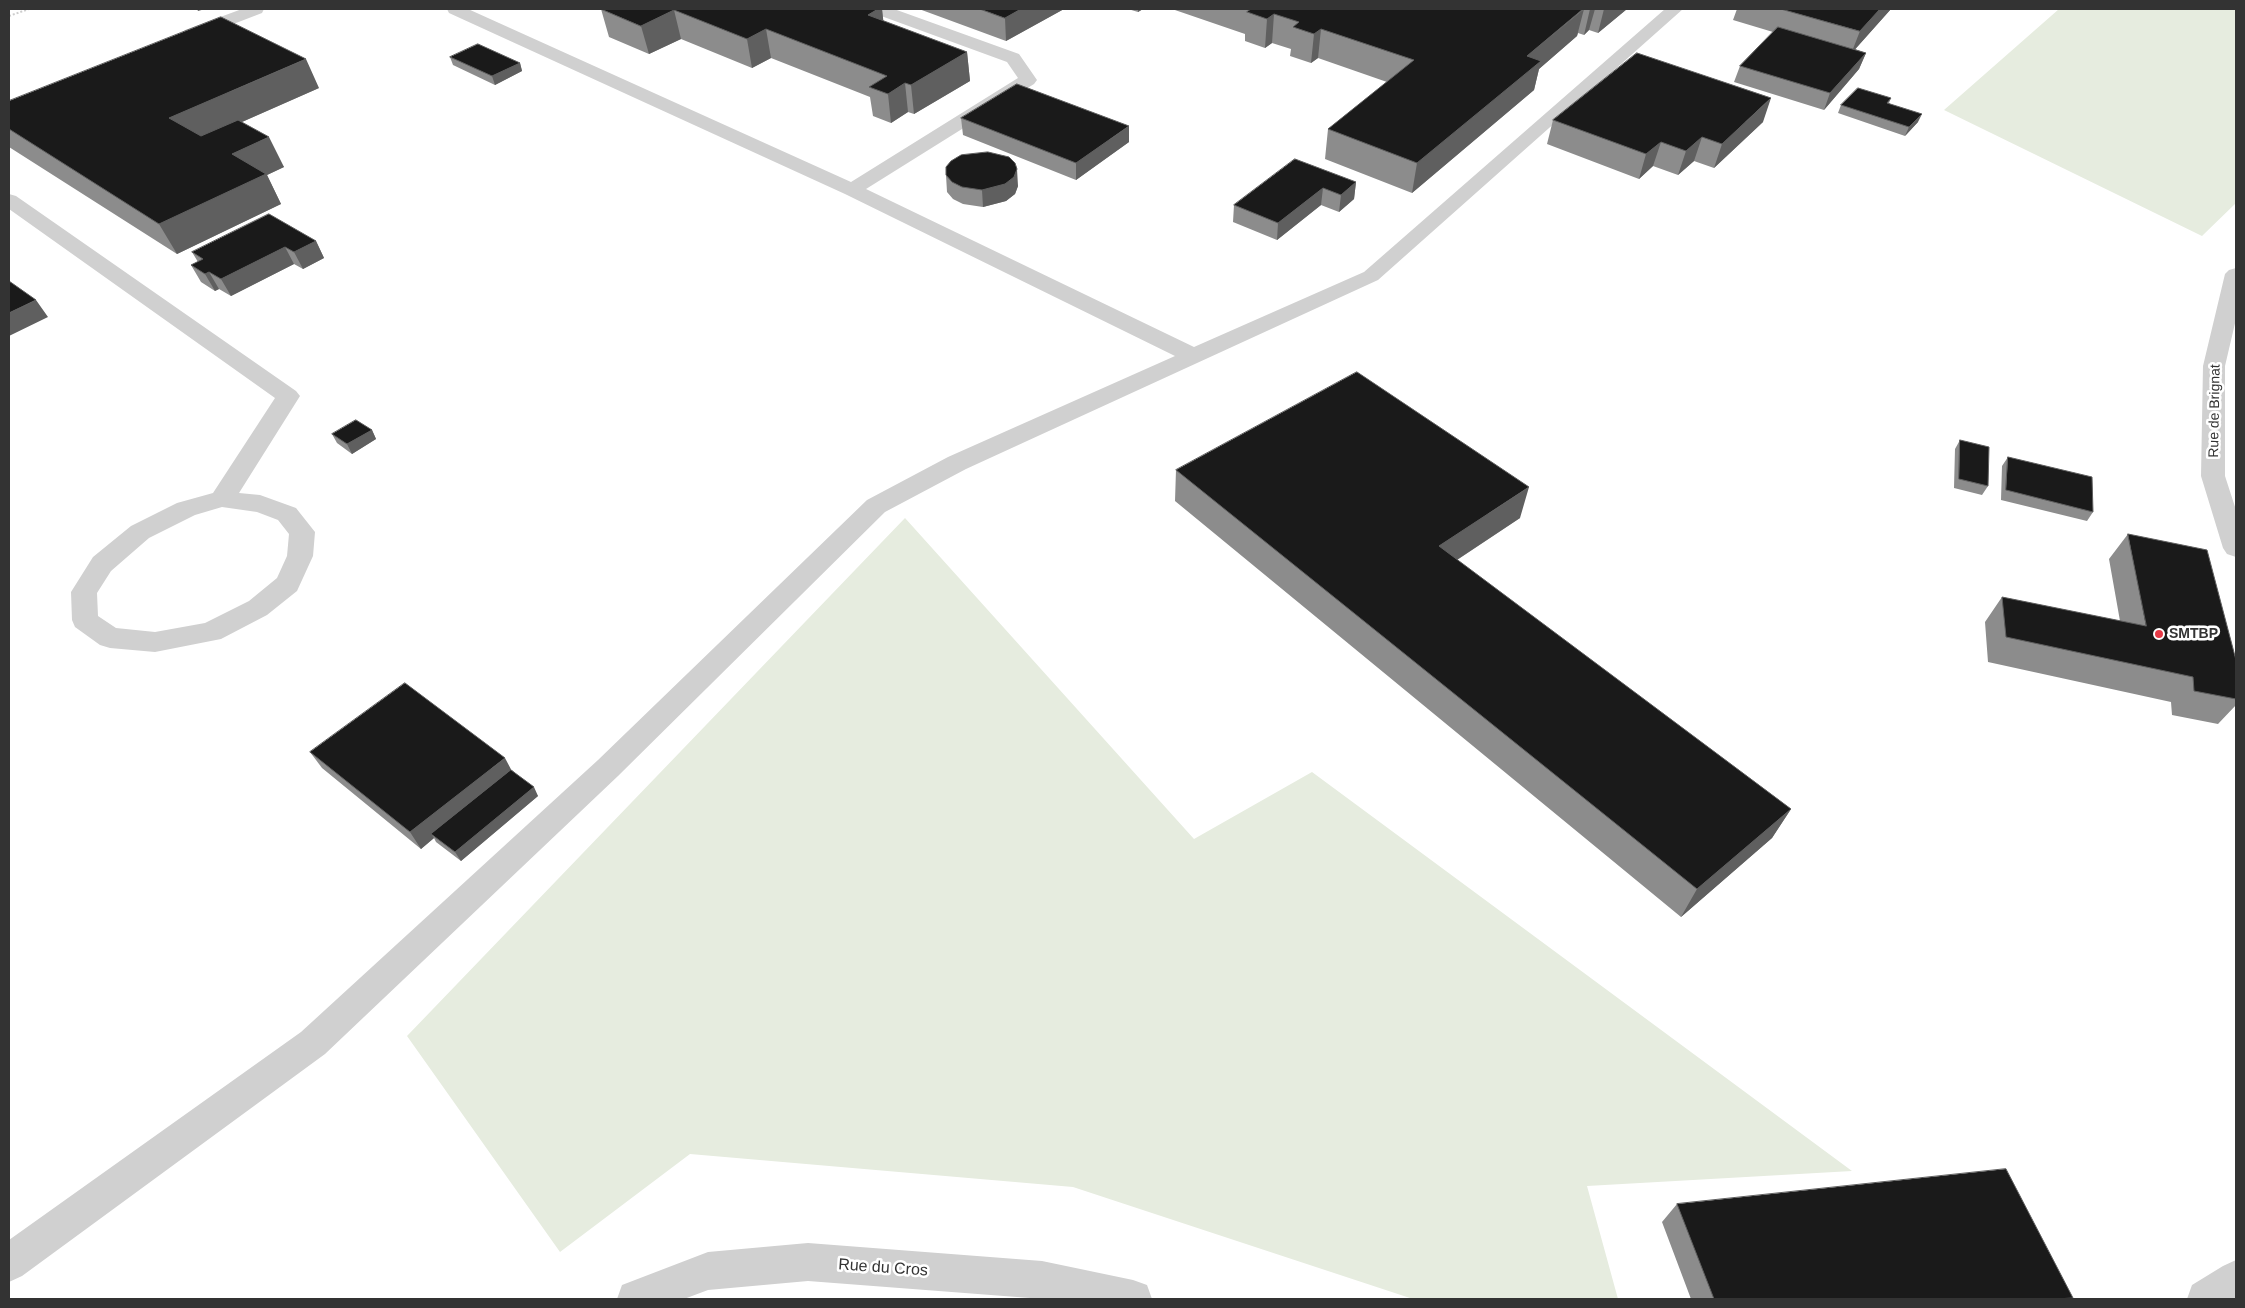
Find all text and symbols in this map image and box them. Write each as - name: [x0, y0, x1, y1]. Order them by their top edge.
- street label: Rue de Brignat: [2206, 364, 2224, 458]
- place label: SMTBP: [2169, 626, 2218, 642]
- marker: SMTBP: [2153, 628, 2165, 640]
- street label: Rue du Cros: [838, 1255, 928, 1281]

